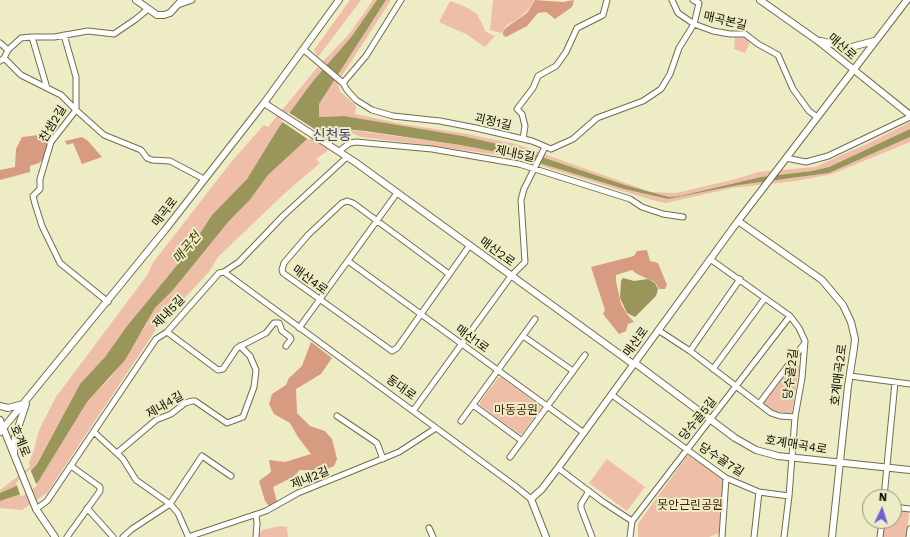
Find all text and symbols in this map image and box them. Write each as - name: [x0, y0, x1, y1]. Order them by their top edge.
- street label: 매곡본길: [702, 9, 748, 33]
- street label: 매산로: [825, 31, 859, 63]
- street label: 찬샘2길: [36, 103, 70, 145]
- street label: 괴정1길: [473, 111, 513, 133]
- district label: 신천동: [313, 128, 351, 144]
- street label: 제내5길: [494, 143, 536, 165]
- street label: 매곡로: [149, 194, 181, 230]
- water label: 매곡천: [169, 229, 205, 267]
- street label: 매산2로: [477, 234, 517, 270]
- street label: 매산4로: [289, 262, 331, 298]
- street label: 제내5길: [150, 293, 188, 331]
- street label: 매산1로: [452, 322, 492, 356]
- street label: 매산로: [620, 324, 652, 360]
- street label: 호계매곡2로: [828, 343, 850, 407]
- street label: 당수골2길: [781, 348, 801, 400]
- street label: 동대로: [383, 372, 419, 404]
- street label: 제내4길: [144, 389, 186, 421]
- street label: 당수골5길: [676, 395, 720, 443]
- park label: 마동공원: [494, 403, 538, 417]
- street label: 호계로: [7, 423, 33, 459]
- street label: 호계매곡4로: [764, 433, 828, 457]
- street label: 당수골7길: [696, 440, 746, 480]
- street label: 제내2길: [289, 464, 331, 492]
- north arrow: [862, 489, 902, 529]
- text: N: [878, 491, 887, 504]
- park label: 못안근린공원: [657, 498, 723, 512]

